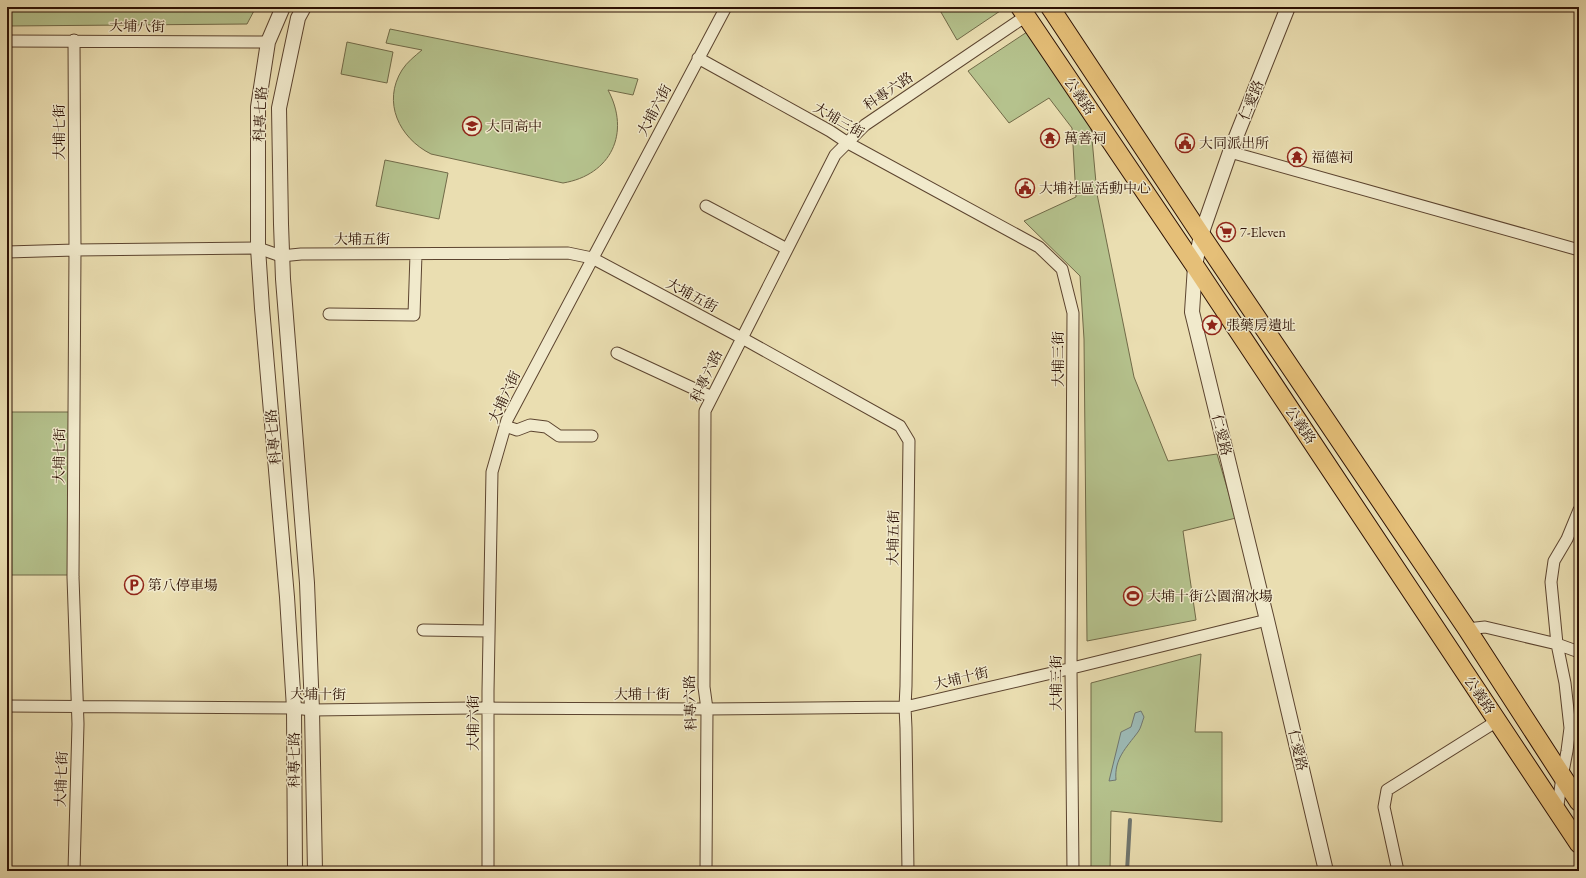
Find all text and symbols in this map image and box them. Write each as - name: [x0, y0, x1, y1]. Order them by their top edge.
- street label: 大埔八街: [109, 17, 165, 35]
- street label: 科專六路: [860, 68, 916, 114]
- street label: 公義路: [1061, 74, 1099, 118]
- street label: 仁愛路: [1235, 77, 1267, 123]
- street label: 大埔六街: [633, 81, 675, 139]
- street label: 科專七路: [250, 86, 270, 142]
- street label: 大埔三街: [810, 98, 868, 142]
- street label: 大埔七街: [50, 104, 68, 160]
- school or university icon: 大同高中: [461, 115, 483, 137]
- place label: 大同高中: [486, 117, 542, 135]
- temple icon: 萬善祠: [1039, 127, 1061, 149]
- place label: 萬善祠: [1064, 129, 1106, 147]
- public building icon: 大同派出所: [1174, 132, 1196, 154]
- place label: 大同派出所: [1199, 134, 1269, 152]
- temple icon: 福德祠: [1286, 146, 1308, 168]
- place label: 福德祠: [1311, 148, 1353, 166]
- public building icon: 大埔社區活動中心: [1014, 177, 1036, 199]
- place label: 大埔社區活動中心: [1039, 179, 1151, 197]
- supermarket icon: 7-Eleven: [1215, 221, 1237, 243]
- place label: 7-Eleven: [1240, 223, 1287, 241]
- street label: 大埔五街: [334, 230, 390, 248]
- street label: 大埔五街: [663, 274, 721, 316]
- place icon: 張藥房遺址: [1201, 314, 1223, 336]
- place label: 張藥房遺址: [1226, 316, 1296, 334]
- street label: 大埔三街: [1049, 331, 1067, 387]
- street label: 科專六路: [686, 347, 726, 405]
- street label: 大埔六街: [484, 368, 524, 426]
- street label: 公義路: [1282, 403, 1320, 447]
- street label: 科專七路: [262, 408, 284, 466]
- street label: 仁愛路: [1208, 412, 1236, 458]
- street label: 大埔七街: [50, 428, 68, 484]
- street label: 大埔五街: [884, 510, 902, 566]
- parking icon: 第八停車場: [123, 574, 145, 596]
- place label: 第八停車場: [148, 576, 218, 594]
- sports icon: 大埔十街公園溜冰場: [1122, 585, 1144, 607]
- place label: 大埔十街公園溜冰場: [1147, 587, 1273, 605]
- street label: 大埔三街: [1047, 655, 1065, 711]
- street label: 大埔十街: [932, 663, 990, 693]
- street label: 公義路: [1461, 673, 1499, 717]
- street label: 科專六路: [680, 675, 700, 731]
- street label: 大埔十街: [290, 685, 346, 703]
- street label: 大埔十街: [614, 685, 670, 703]
- street label: 大埔六街: [464, 695, 482, 751]
- street label: 仁愛路: [1285, 728, 1311, 772]
- street label: 科專七路: [285, 732, 303, 788]
- street label: 大埔七街: [51, 751, 71, 807]

